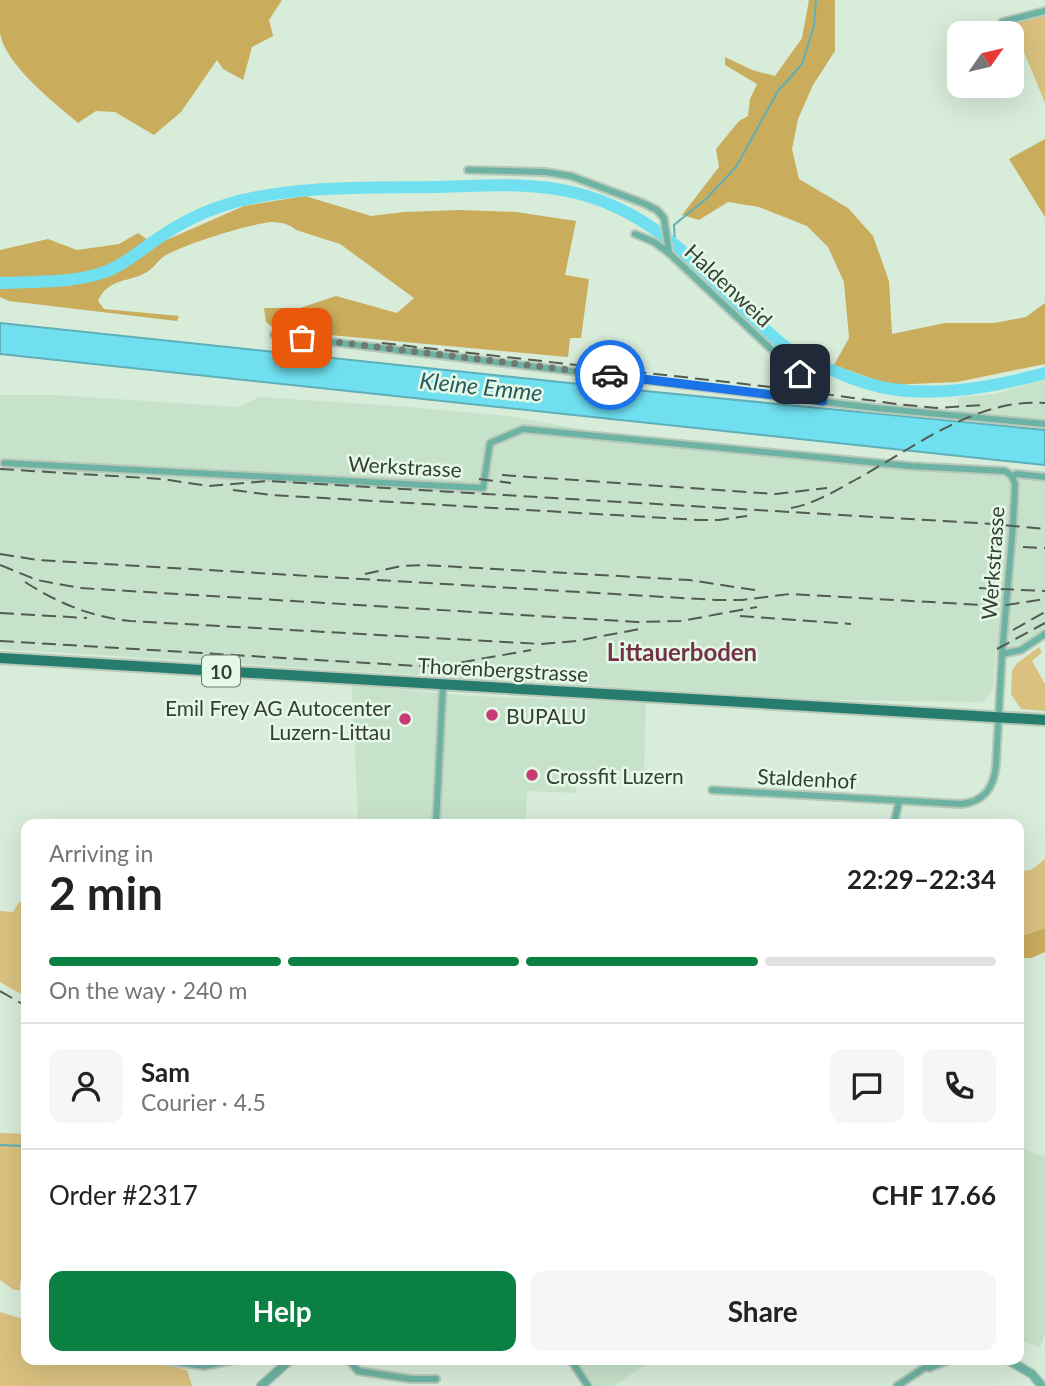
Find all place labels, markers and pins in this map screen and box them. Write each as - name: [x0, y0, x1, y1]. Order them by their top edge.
- pin: [272, 308, 332, 368]
- pin: [770, 344, 830, 404]
- place label: Emil Frey AG Autocenter Luzern-Littau: [165, 695, 391, 744]
- place label: BUPALU: [506, 703, 586, 728]
- marker: BUPALU: [484, 707, 500, 723]
- marker: Emil Frey AG Autocenter Luzern-Littau: [397, 711, 413, 727]
- place label: Crossfit Luzern: [546, 763, 684, 788]
- marker: Crossfit Luzern: [524, 767, 540, 783]

